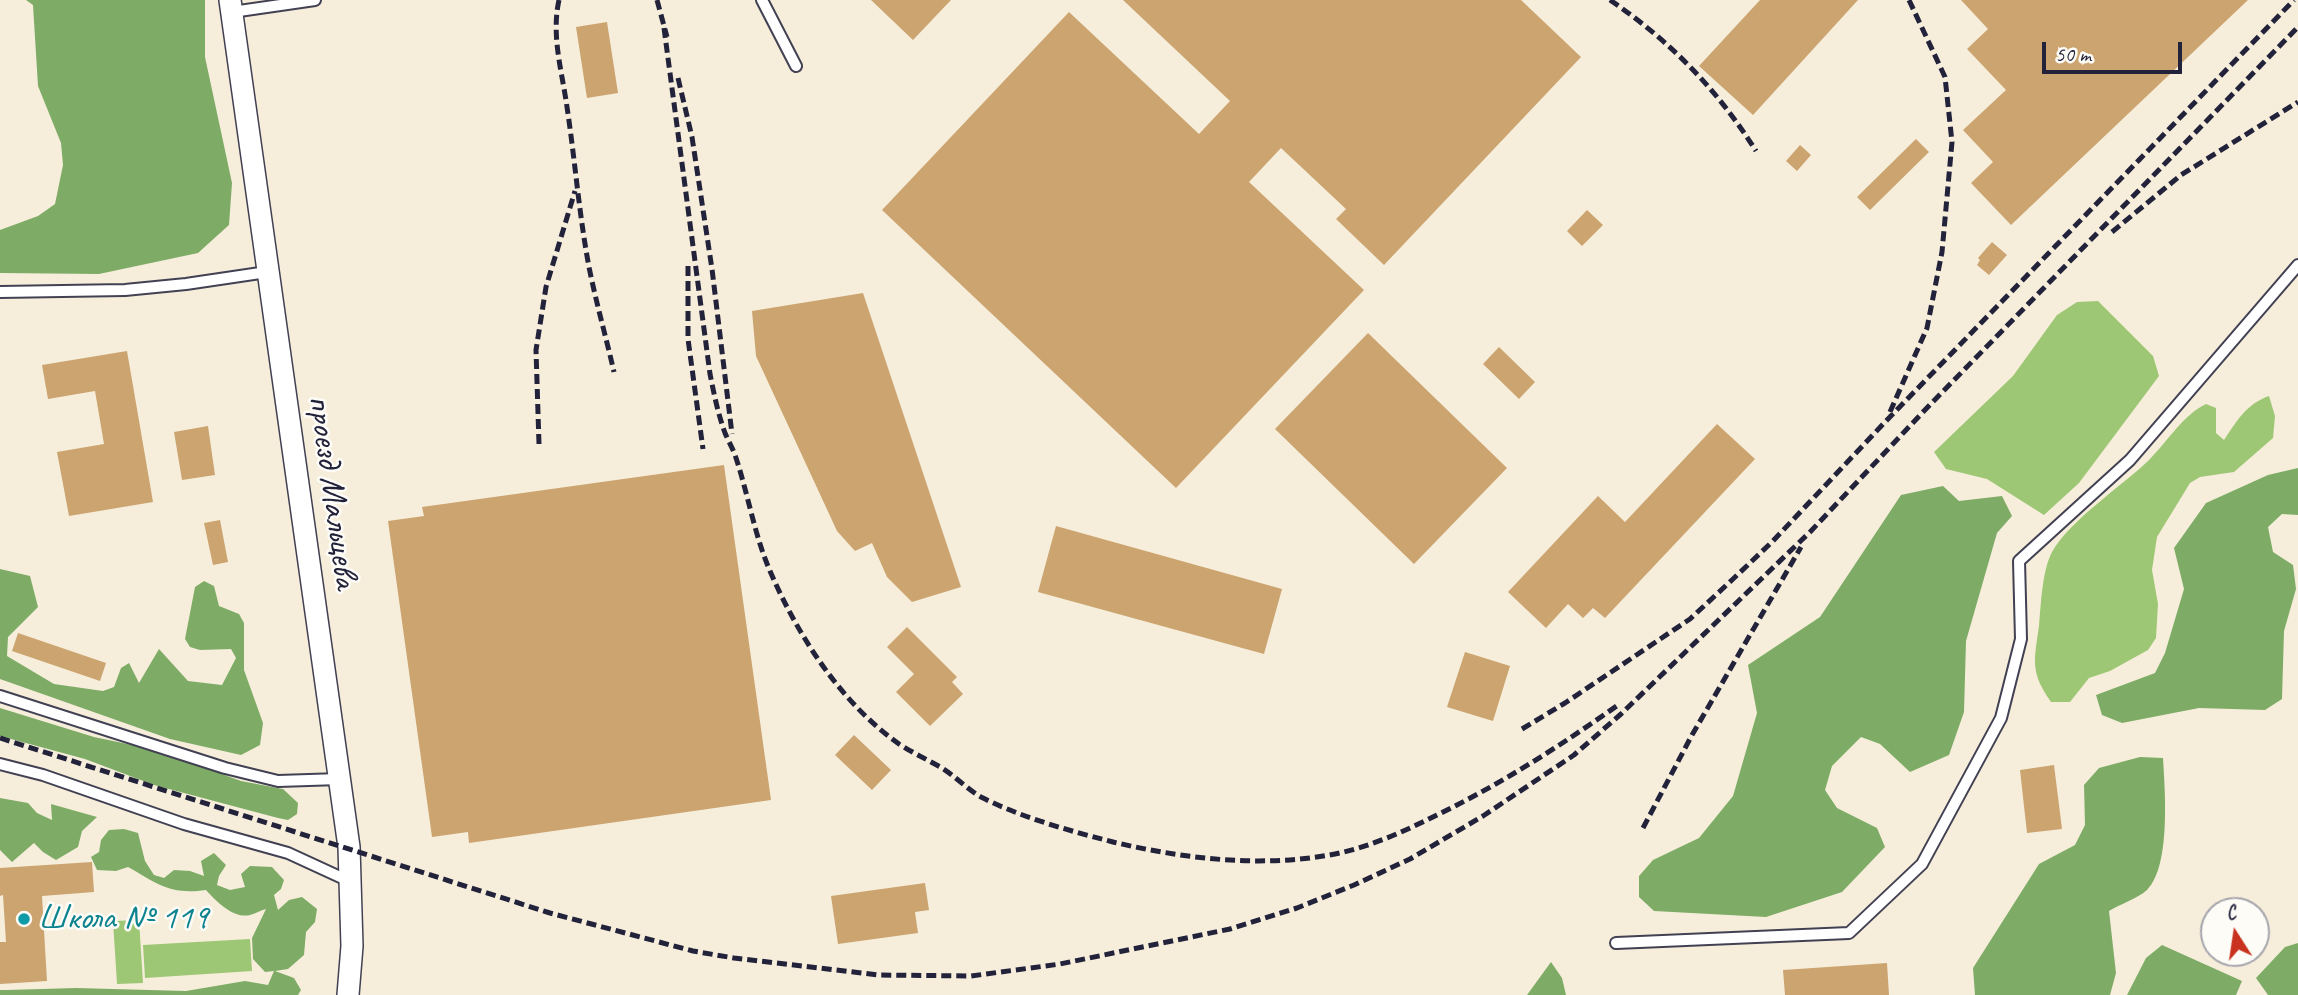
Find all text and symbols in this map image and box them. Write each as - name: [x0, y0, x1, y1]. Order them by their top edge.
- scale bar: [2046, 28, 2186, 72]
- text: 50 m: [2055, 41, 2091, 67]
- street label: проезд Мальцева: [298, 393, 366, 591]
- north arrow: [2200, 897, 2270, 967]
- place label: Школа № 119: [38, 898, 208, 940]
- text: С: [2224, 901, 2238, 926]
- marker: Школа № 119: [16, 911, 32, 927]

